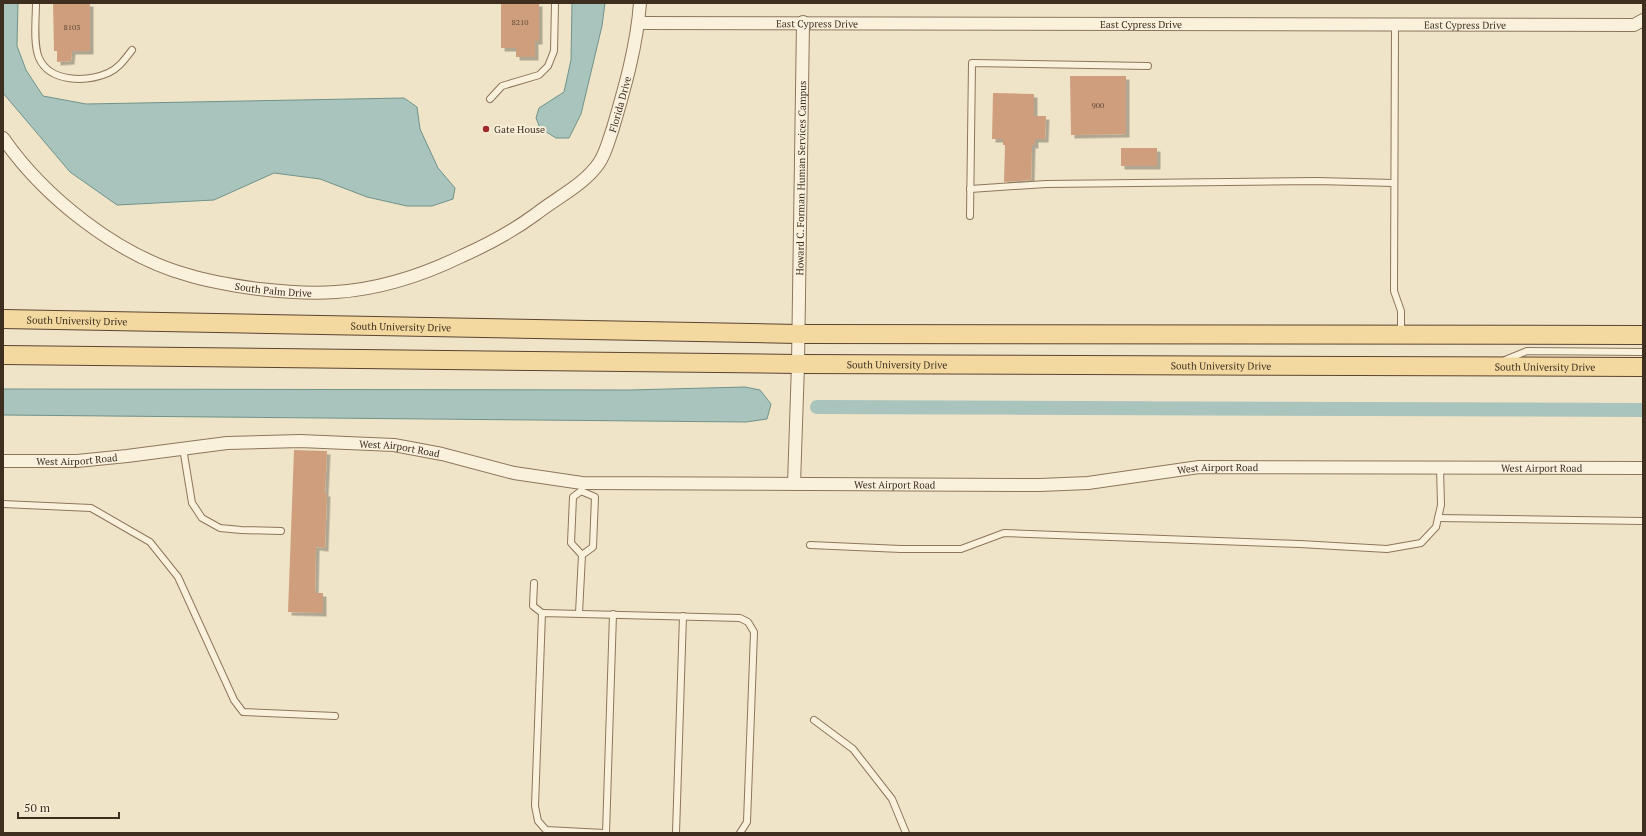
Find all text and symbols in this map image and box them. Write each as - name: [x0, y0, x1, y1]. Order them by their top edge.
- house number: 8210: [511, 17, 529, 27]
- street label: East Cypress Drive: [776, 17, 858, 30]
- street label: East Cypress Drive: [1100, 17, 1182, 31]
- street label: East Cypress Drive: [1424, 18, 1506, 31]
- house number: 8103: [63, 22, 81, 32]
- street label: Florida Drive: [606, 75, 634, 134]
- street label: Howard C. Forman Human Services Campus: [793, 81, 809, 276]
- house number: 900: [1092, 100, 1104, 110]
- place label: Gate House: [494, 123, 545, 136]
- marker: Gate House: [481, 124, 491, 134]
- street label: South Palm Drive: [234, 279, 312, 299]
- street label: South University Drive: [27, 313, 127, 328]
- street label: South University Drive: [351, 319, 451, 334]
- street label: South University Drive: [847, 358, 947, 371]
- street label: South University Drive: [1171, 359, 1271, 372]
- street label: South University Drive: [1495, 360, 1595, 373]
- street label: West Airport Road: [359, 437, 441, 460]
- street label: West Airport Road: [36, 450, 119, 468]
- street label: West Airport Road: [1176, 460, 1259, 477]
- street label: West Airport Road: [1501, 461, 1583, 474]
- street label: West Airport Road: [854, 478, 936, 491]
- scale bar: [18, 794, 119, 820]
- text: 50 m: [24, 800, 51, 815]

